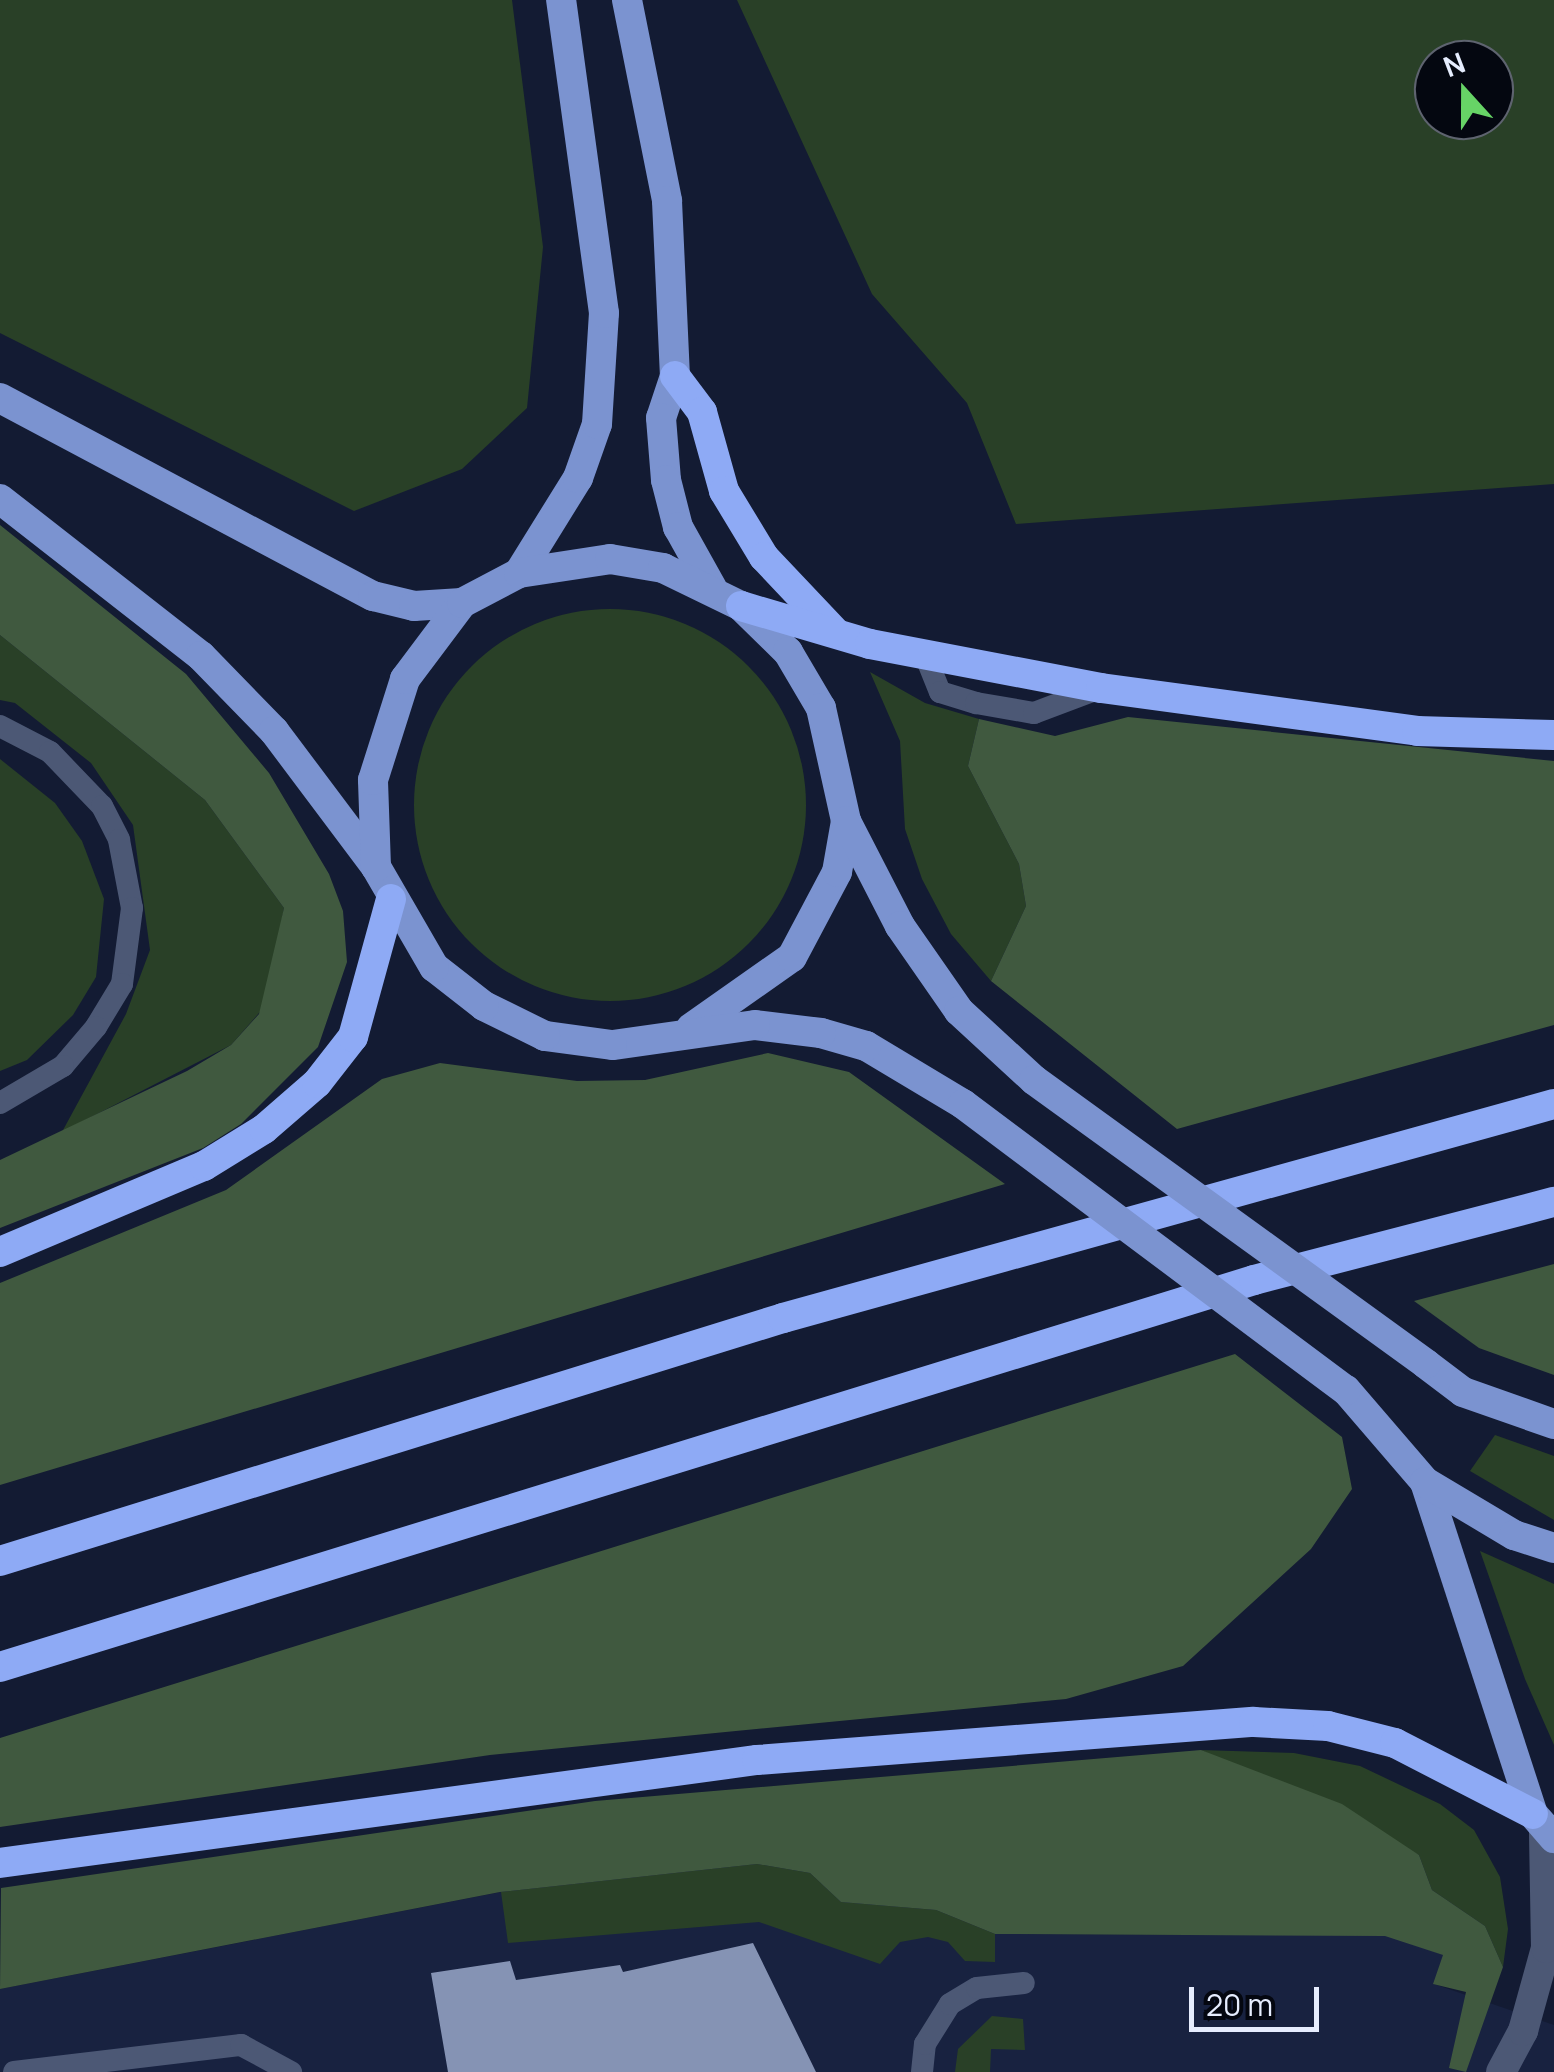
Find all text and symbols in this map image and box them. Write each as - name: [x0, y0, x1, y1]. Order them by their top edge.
- north arrow: [1414, 40, 1514, 140]
- text: N: [1438, 43, 1470, 85]
- scale bar: [1194, 1967, 1324, 2029]
- text: 20 m: [1206, 1984, 1273, 2025]

